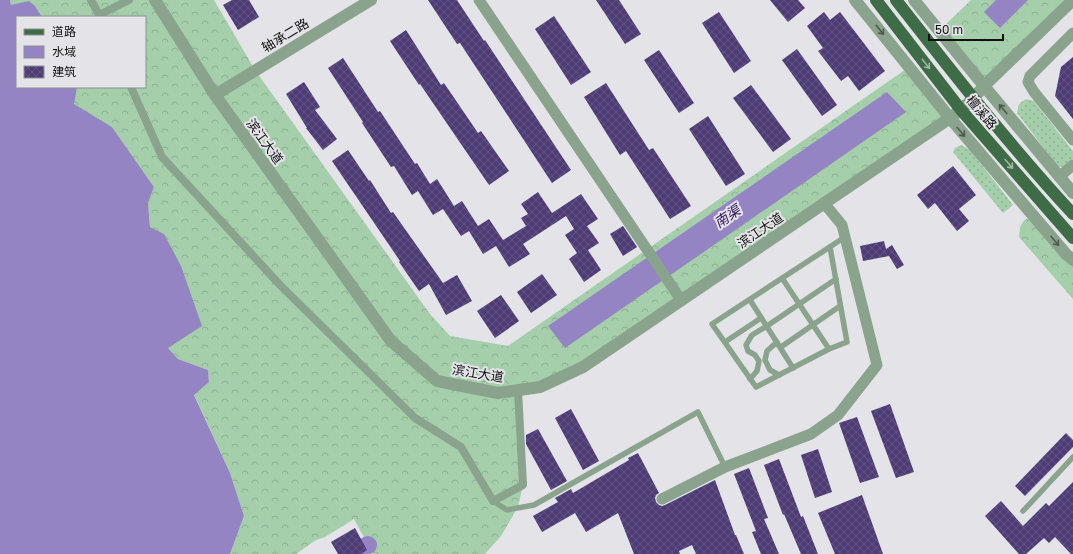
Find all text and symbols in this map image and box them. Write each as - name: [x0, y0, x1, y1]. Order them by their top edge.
- street label: 轴承二路: [259, 15, 311, 55]
- legend: [16, 16, 146, 88]
- scale bar: [929, 16, 1003, 42]
- text: 50 m: [935, 22, 963, 37]
- text: 道路: [52, 24, 76, 39]
- one-way arrow: [875, 25, 884, 36]
- text: 水域: [52, 44, 76, 59]
- one-way arrow: [921, 58, 930, 69]
- text: 建筑: [52, 64, 76, 79]
- street label: 檀溪路: [963, 92, 1001, 132]
- one-way arrow: [998, 104, 1007, 114]
- street label: 滨江大道: [243, 115, 287, 167]
- one-way arrow: [957, 126, 966, 137]
- one-way arrow: [1004, 159, 1013, 169]
- water label: 南渠: [711, 200, 745, 231]
- street label: 滨江大道: [734, 209, 786, 251]
- one-way arrow: [1051, 236, 1060, 246]
- street label: 滨江大道: [451, 361, 505, 385]

